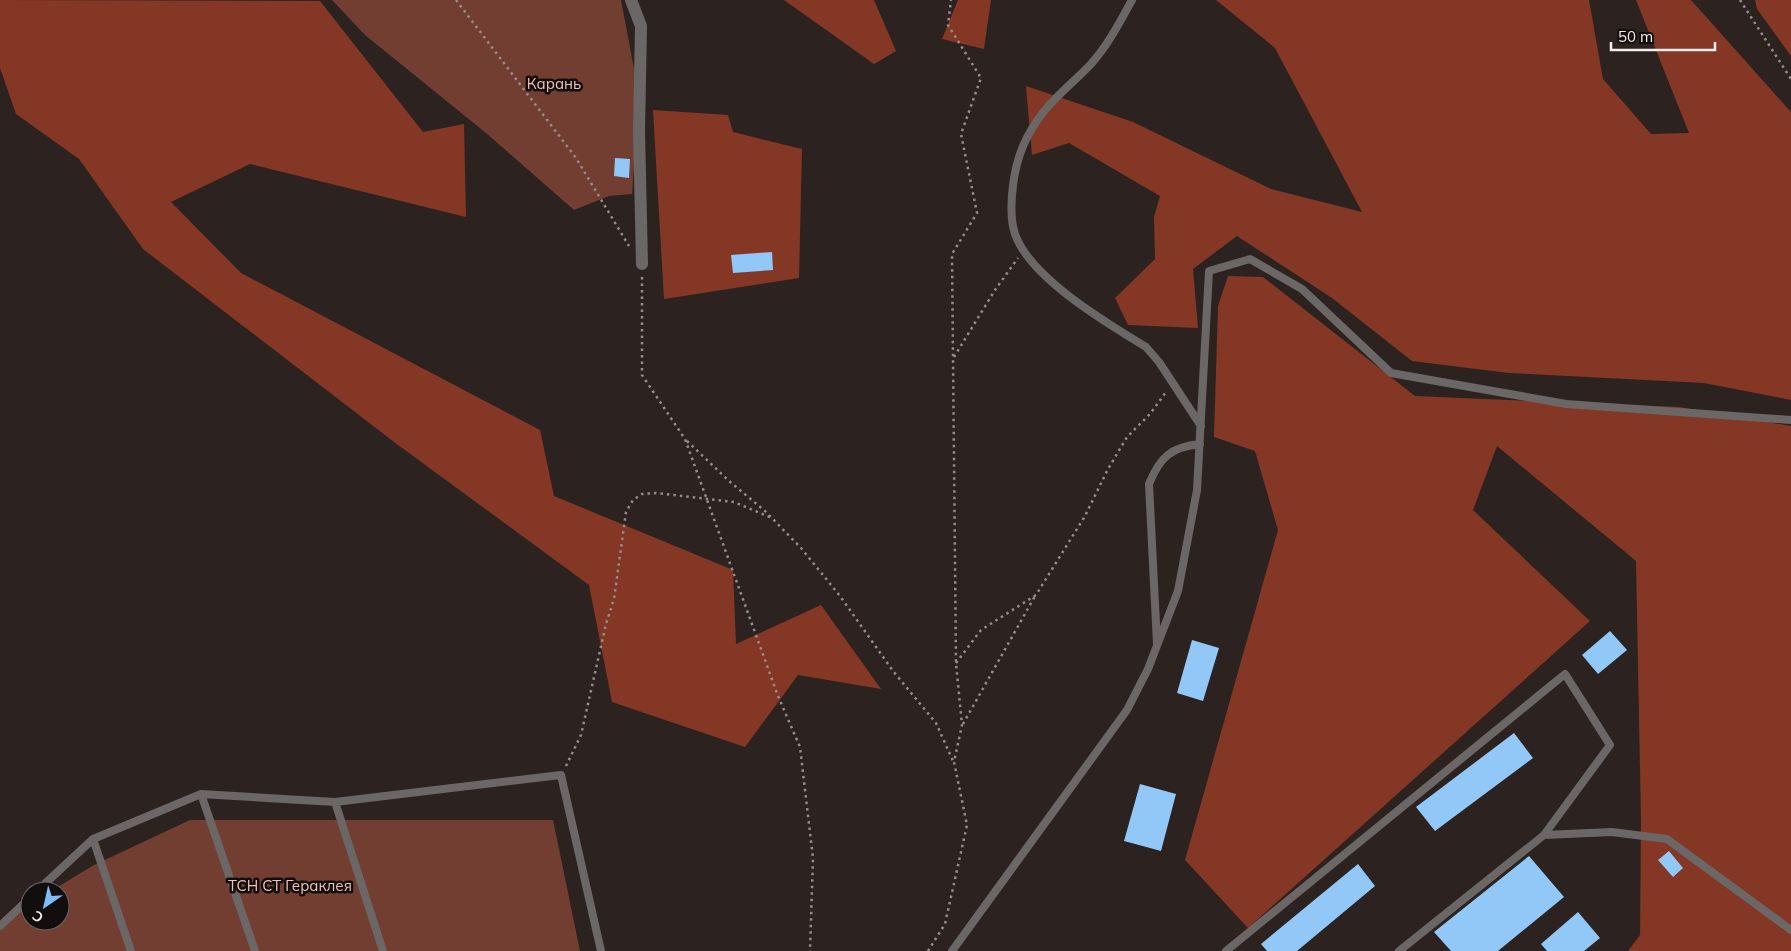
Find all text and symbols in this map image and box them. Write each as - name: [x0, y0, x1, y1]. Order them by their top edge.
- scale bar: [1611, 20, 1715, 52]
- text: 50 m: [1618, 27, 1653, 46]
- park label: Карань: [527, 74, 581, 93]
- park label: ТСН СТ Гераклея: [228, 876, 352, 895]
- north arrow: [20, 881, 70, 931]
- text: С: [29, 907, 47, 927]

